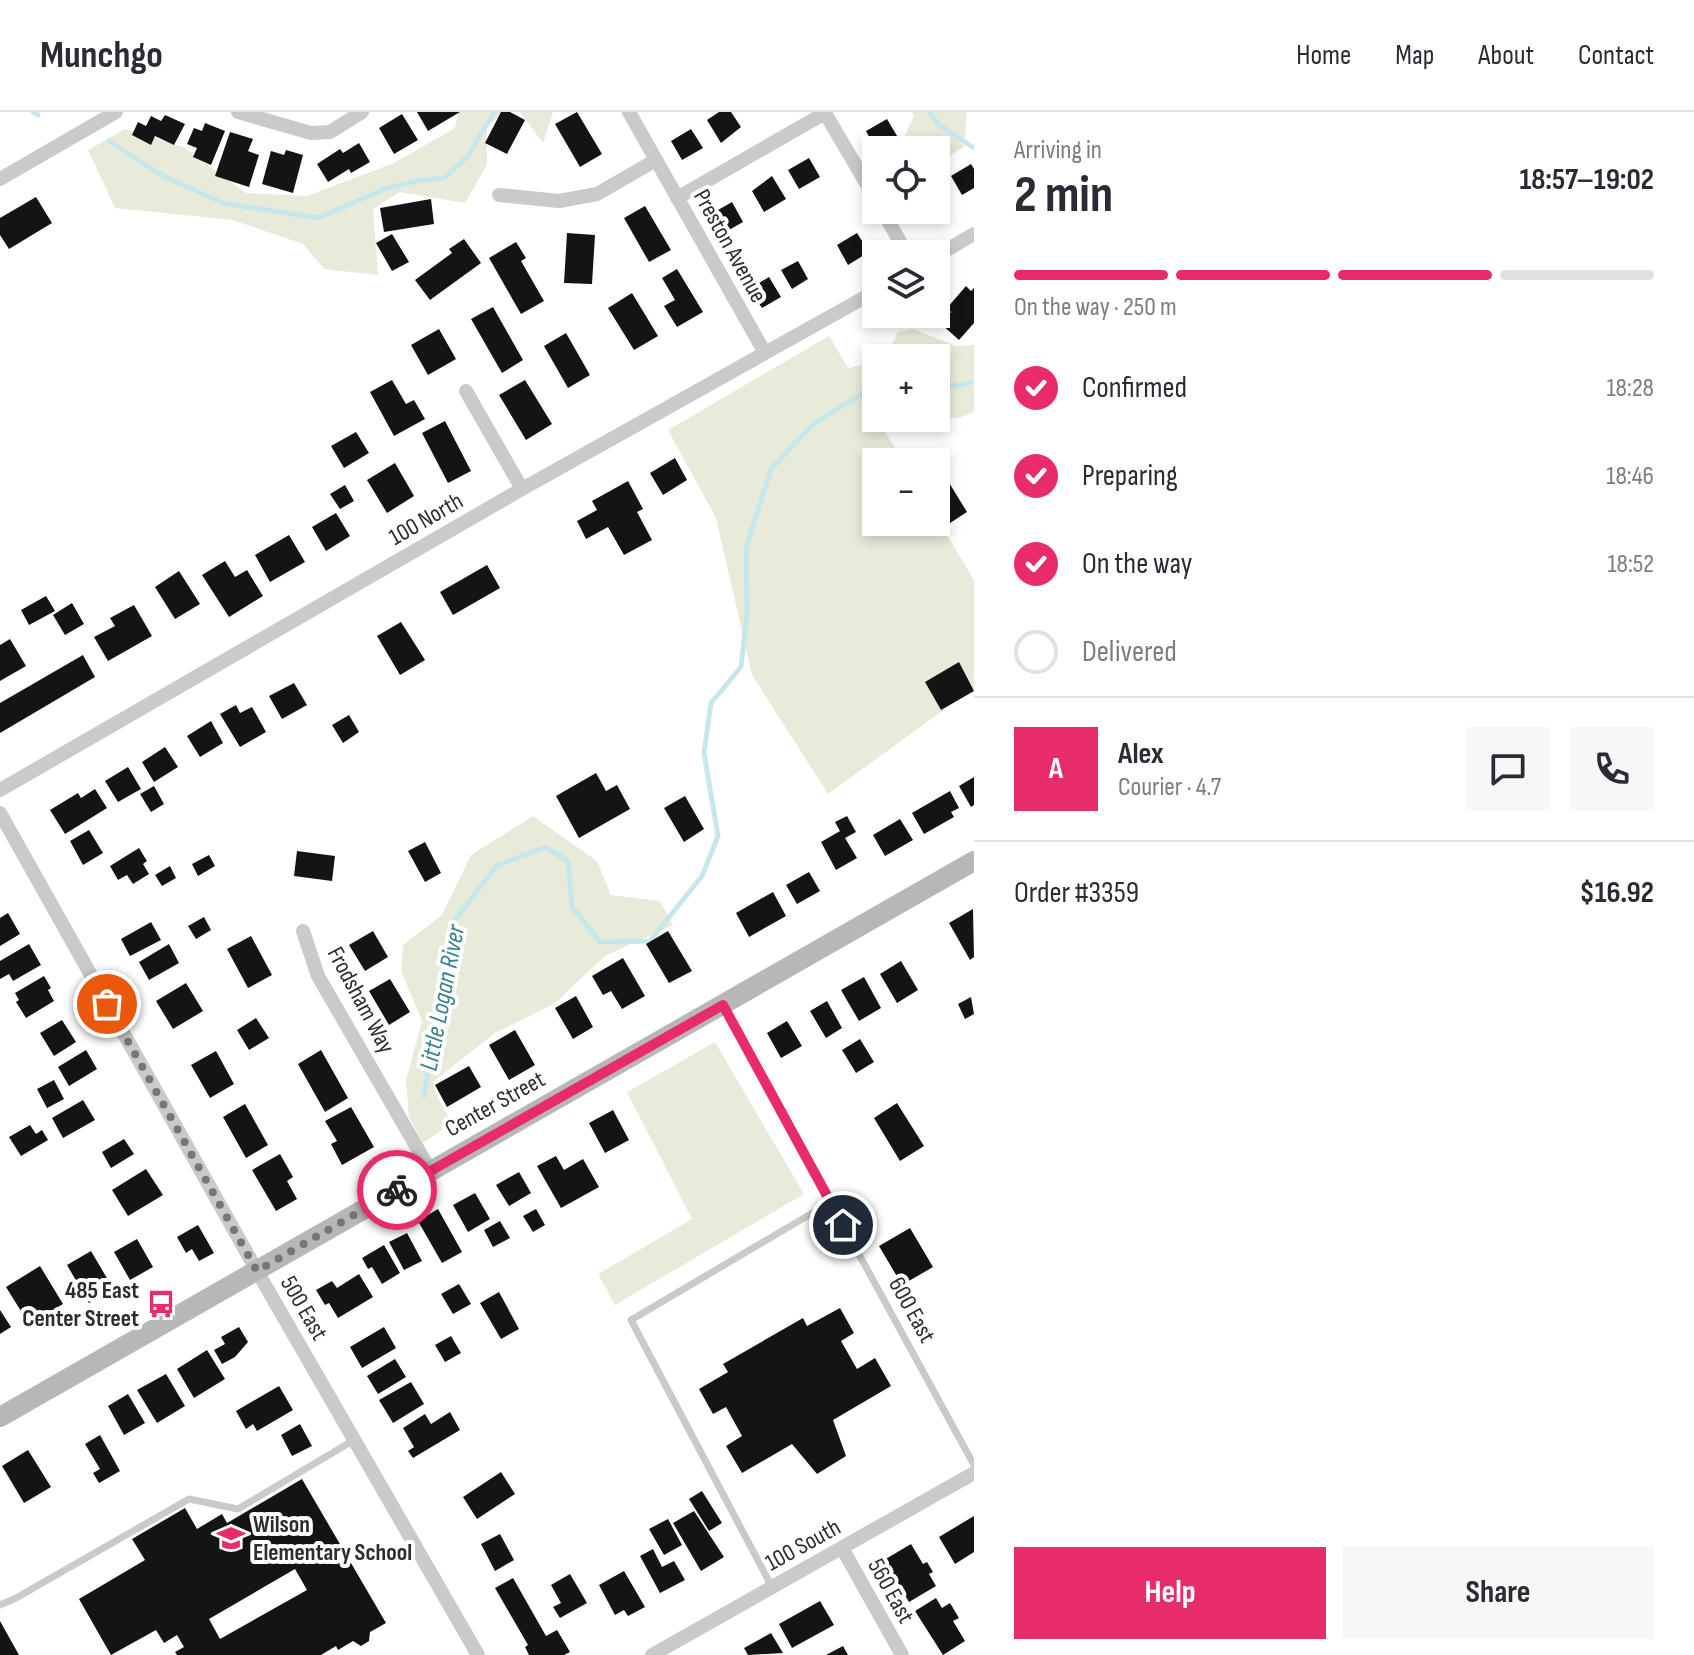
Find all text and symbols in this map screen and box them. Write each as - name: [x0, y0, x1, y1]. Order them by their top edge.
- text: Munchgo: [40, 33, 163, 78]
- text: Home: [1296, 39, 1351, 72]
- text: Map: [1395, 39, 1434, 72]
- text: About: [1478, 39, 1534, 72]
- text: Contact: [1578, 39, 1654, 72]
- text: Arriving in: [1014, 135, 1102, 166]
- map controls: [862, 136, 950, 536]
- button: locate: [862, 136, 950, 224]
- text: 18:57–19:02: [1519, 162, 1654, 198]
- text: 2 min: [1014, 164, 1113, 227]
- street label: Preston Avenue: [687, 184, 773, 308]
- button: layers: [862, 240, 950, 328]
- text: On the way · 250 m: [1014, 292, 1177, 323]
- button: +: [862, 344, 950, 432]
- icon: check: [1014, 366, 1058, 410]
- text: Confirmed: [1082, 370, 1187, 406]
- text: 18:28: [1606, 373, 1654, 404]
- button: −: [862, 448, 950, 536]
- icon: check: [1014, 454, 1058, 498]
- text: Preparing: [1082, 458, 1178, 494]
- text: 18:46: [1606, 461, 1654, 492]
- street label: 100 North: [384, 486, 468, 552]
- icon: check: [1014, 542, 1058, 586]
- text: On the way: [1082, 546, 1192, 582]
- text: 18:52: [1607, 549, 1654, 580]
- text: Delivered: [1082, 634, 1177, 670]
- button: chat: [1466, 727, 1550, 811]
- button: phone: [1570, 727, 1654, 811]
- text: Alex: [1118, 736, 1164, 772]
- text: A: [1049, 751, 1063, 787]
- text: Courier · 4.7: [1118, 772, 1221, 803]
- text: Order #3359: [1014, 875, 1139, 911]
- text: $16.92: [1579, 875, 1654, 911]
- water label: Little Logan River: [414, 921, 473, 1074]
- street label: Frodsham Way: [321, 942, 401, 1058]
- pin: [73, 970, 141, 1038]
- icon: bag: [85, 982, 129, 1026]
- street label: Center Street: [440, 1065, 550, 1143]
- courier: [357, 1150, 437, 1230]
- icon: bike: [375, 1168, 419, 1212]
- pin: [809, 1191, 877, 1259]
- icon: home: [821, 1203, 865, 1247]
- street label: 500 East: [274, 1271, 334, 1345]
- street label: 600 East: [882, 1272, 942, 1348]
- place label: 485 East Center Street: [22, 1276, 139, 1333]
- bus stop icon: 485 East Center Street: [146, 1289, 176, 1319]
- place label: Wilson Elementary School: [253, 1510, 412, 1567]
- street label: 100 South: [760, 1513, 846, 1577]
- school or university icon: Wilson Elementary School: [216, 1523, 246, 1553]
- button: Help: [1014, 1547, 1326, 1639]
- button: Share: [1342, 1547, 1654, 1639]
- street label: 560 East: [862, 1554, 920, 1628]

